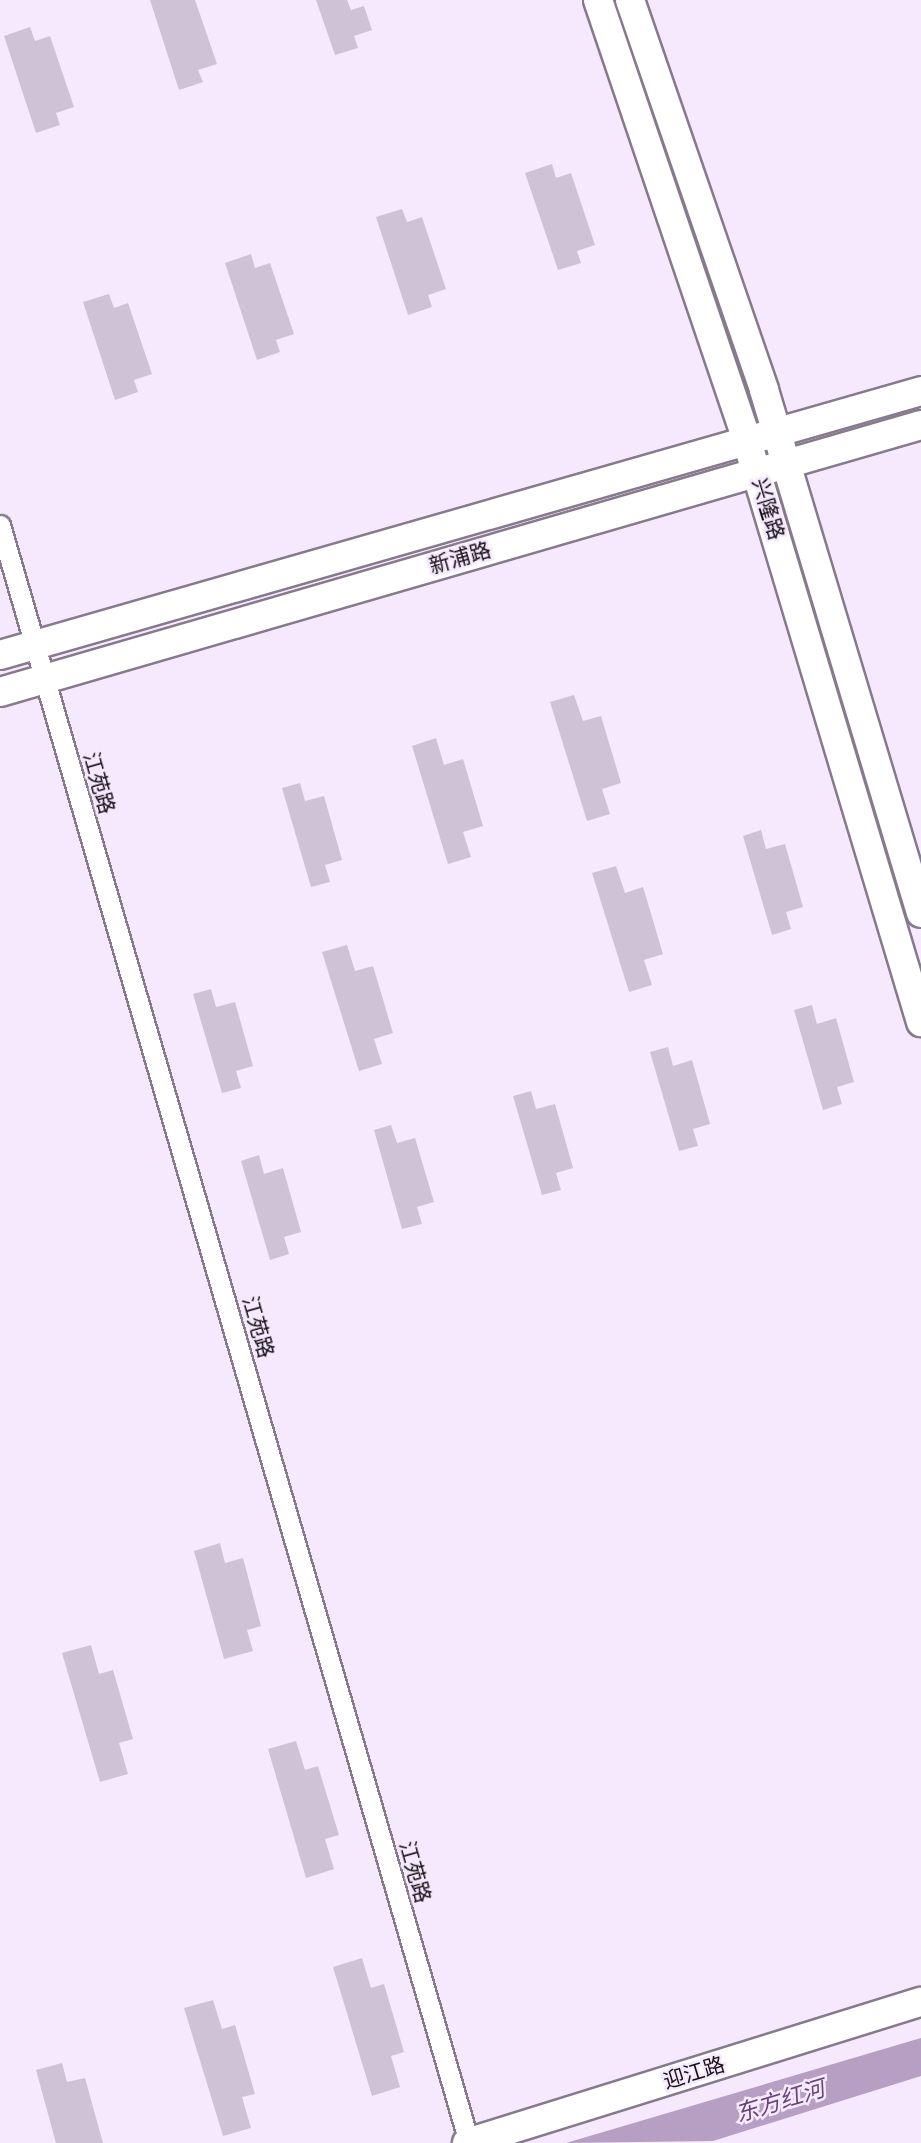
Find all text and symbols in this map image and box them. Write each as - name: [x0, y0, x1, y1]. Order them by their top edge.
- street label: 兴隆路: [747, 475, 789, 543]
- street label: 新浦路: [426, 537, 494, 579]
- street label: 江苑路: [78, 749, 120, 817]
- street label: 江苑路: [237, 1293, 279, 1361]
- street label: 江苑路: [394, 1838, 436, 1906]
- street label: 迎江路: [660, 2052, 728, 2094]
- water label: 东方红河: [732, 2074, 828, 2128]

